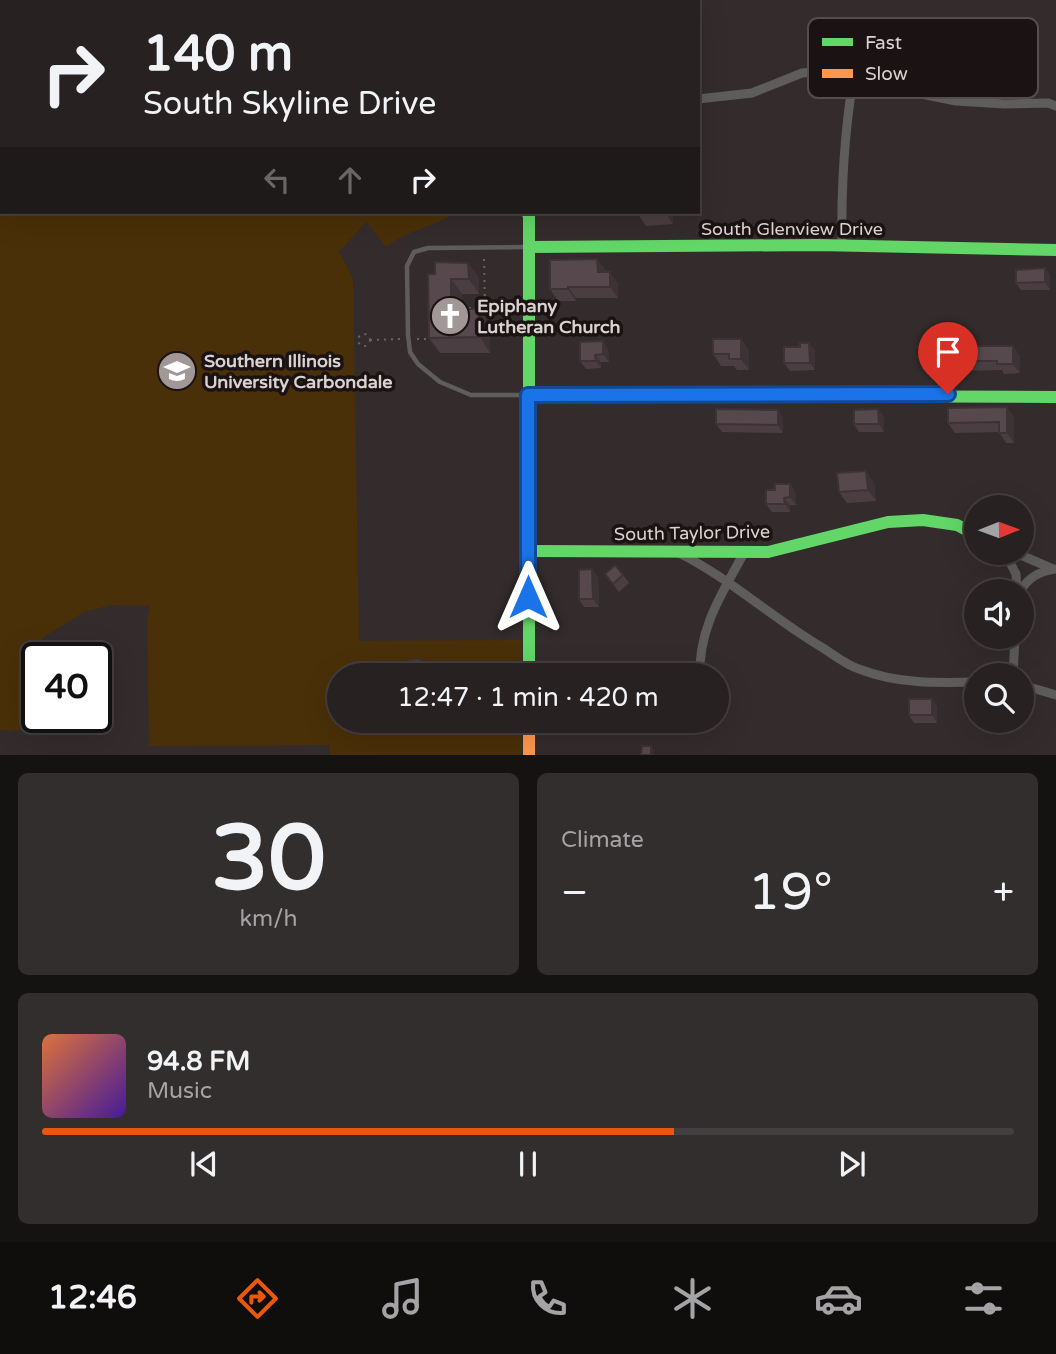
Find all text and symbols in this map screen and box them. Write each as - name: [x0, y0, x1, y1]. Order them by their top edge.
- legend: [808, 18, 1038, 98]
- text: 140 m: [143, 25, 293, 84]
- icon: right: [28, 28, 119, 119]
- text: Fast: [865, 32, 902, 54]
- text: Slow: [865, 63, 908, 85]
- text: South Skyline Drive: [143, 85, 436, 123]
- icon: left: [258, 161, 296, 199]
- icon: ahead: [331, 161, 369, 199]
- icon: right: [404, 161, 442, 199]
- street label: South Glenview Drive: [701, 218, 883, 240]
- church icon: Epiphany Lutheran Church: [429, 295, 471, 337]
- place label: Epiphany Lutheran Church: [477, 295, 621, 338]
- pin: [918, 322, 978, 394]
- icon: arrive: [929, 333, 967, 371]
- school or university icon: Southern Illinois University Carbondale: [156, 350, 198, 392]
- place label: Southern Illinois University Carbondale: [204, 350, 392, 393]
- north arrow: [964, 495, 1034, 565]
- map controls: [964, 495, 1034, 733]
- street label: South Taylor Drive: [614, 521, 770, 545]
- position arrow: [491, 560, 565, 634]
- button: sound: [964, 579, 1034, 649]
- speed limit sign: 40: [21, 642, 112, 733]
- button: search: [964, 663, 1034, 733]
- text: 12:47 · 1 min · 420 m: [397, 682, 659, 713]
- text: 30: [211, 804, 326, 914]
- text: Climate: [561, 826, 644, 854]
- text: 19°: [748, 861, 833, 924]
- text: −: [561, 870, 588, 916]
- text: +: [993, 870, 1014, 916]
- text: km/h: [240, 905, 297, 933]
- text: 94.8 FM: [147, 1046, 250, 1077]
- text: Music: [147, 1077, 212, 1105]
- icon: previous: [185, 1145, 223, 1183]
- icon: pause: [509, 1145, 547, 1183]
- icon: next: [833, 1145, 871, 1183]
- icon: directions: [233, 1274, 282, 1323]
- icon: music: [378, 1274, 427, 1323]
- icon: phone: [523, 1274, 572, 1323]
- icon: climate: [668, 1274, 717, 1323]
- icon: car: [814, 1274, 863, 1323]
- icon: filters: [959, 1274, 1008, 1323]
- text: 12:46: [48, 1279, 137, 1317]

